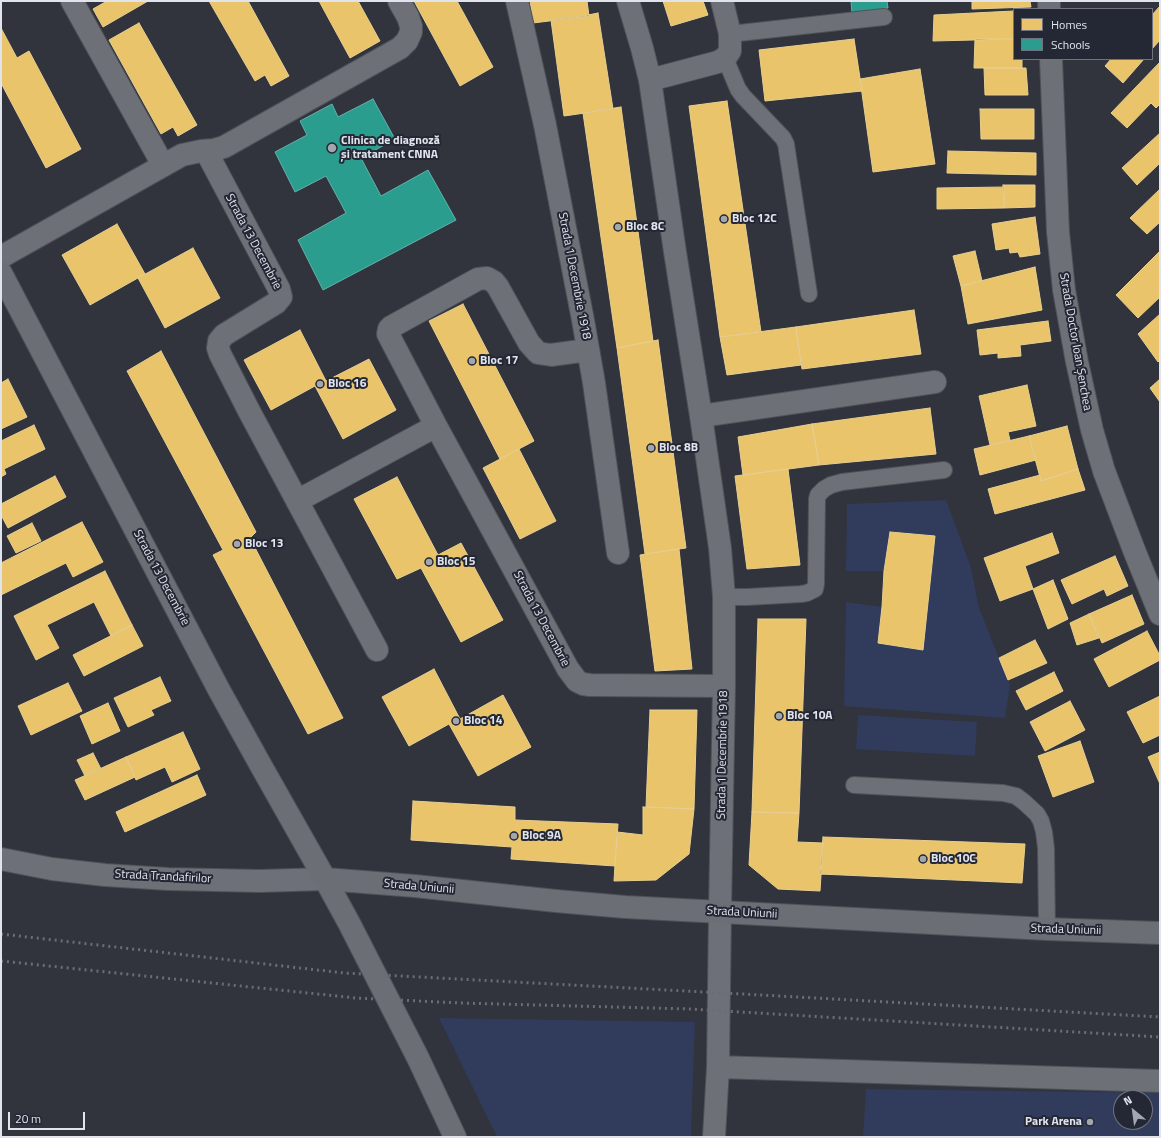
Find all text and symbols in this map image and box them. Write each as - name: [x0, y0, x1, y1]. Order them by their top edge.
- legend: [1013, 8, 1153, 60]
- text: Homes: [1051, 15, 1087, 34]
- text: Schools: [1051, 35, 1090, 54]
- place label: Clinica de diagnoză și tratament CNNA: [341, 134, 440, 162]
- marker: Clinica de diagnoză și tratament CNNA: [326, 142, 338, 154]
- street label: Strada 13 Decembrie: [222, 192, 284, 292]
- street label: Strada 1 Decembrie 1918: [555, 211, 593, 341]
- place label: Bloc 12C: [732, 212, 777, 226]
- marker: Bloc 12C: [719, 214, 729, 224]
- place label: Bloc 8C: [626, 220, 664, 234]
- marker: Bloc 8C: [613, 222, 623, 232]
- street label: Strada Doctor Ioan Șenchea: [1056, 272, 1094, 412]
- place label: Bloc 17: [480, 354, 518, 368]
- marker: Bloc 17: [467, 356, 477, 366]
- place label: Bloc 16: [328, 377, 366, 391]
- marker: Bloc 16: [315, 379, 325, 389]
- place label: Bloc 8B: [659, 441, 698, 455]
- marker: Bloc 8B: [646, 443, 656, 453]
- street label: Strada 13 Decembrie: [130, 528, 192, 628]
- place label: Bloc 13: [245, 537, 283, 551]
- marker: Bloc 13: [232, 539, 242, 549]
- place label: Bloc 15: [437, 555, 475, 569]
- marker: Bloc 15: [424, 557, 434, 567]
- street label: Strada 13 Decembrie: [510, 569, 572, 669]
- street label: Strada 1 Decembrie 1918: [715, 690, 731, 820]
- place label: Bloc 10A: [787, 709, 833, 723]
- marker: Bloc 10A: [774, 711, 784, 721]
- place label: Bloc 14: [464, 714, 502, 728]
- marker: Bloc 14: [451, 716, 461, 726]
- place label: Bloc 9A: [522, 829, 561, 843]
- marker: Bloc 9A: [509, 831, 519, 841]
- place label: Bloc 10C: [931, 852, 976, 866]
- marker: Bloc 10C: [918, 854, 928, 864]
- street label: Strada Trandafirilor: [114, 867, 212, 887]
- street label: Strada Uniunii: [383, 877, 455, 897]
- street label: Strada Uniunii: [706, 904, 778, 922]
- street label: Strada Uniunii: [1030, 922, 1102, 938]
- north arrow: [1113, 1090, 1153, 1130]
- text: N: [1120, 1092, 1135, 1109]
- scale bar: [10, 1104, 87, 1130]
- text: 20 m: [15, 1109, 41, 1128]
- place label: Park Arena: [1025, 1115, 1082, 1129]
- marker: Park Arena: [1085, 1117, 1095, 1127]

